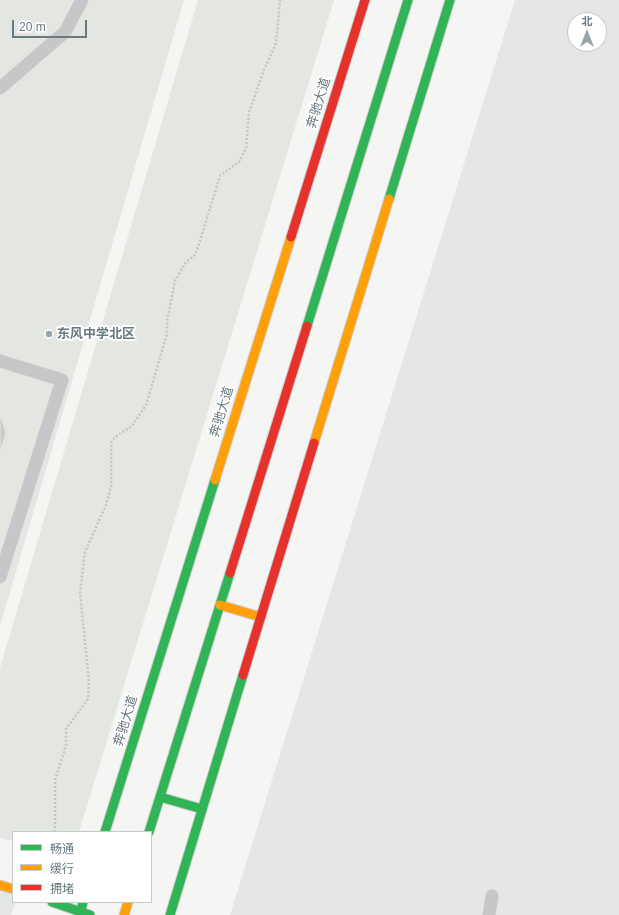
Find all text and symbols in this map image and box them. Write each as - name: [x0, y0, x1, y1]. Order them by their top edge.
- scale bar: [14, 12, 89, 38]
- north arrow: [567, 12, 607, 52]
- text: 北: [582, 15, 593, 27]
- text: 20 m: [19, 20, 46, 34]
- street label: 奔驰大道: [304, 76, 334, 130]
- place label: 东风中学北区: [57, 326, 135, 342]
- marker: 东风中学北区: [44, 329, 54, 339]
- street label: 奔驰大道: [207, 385, 237, 439]
- street label: 奔驰大道: [111, 694, 141, 748]
- legend: [12, 831, 152, 903]
- text: 畅通: [50, 842, 74, 856]
- text: 缓行: [50, 862, 74, 876]
- text: 拥堵: [50, 882, 74, 896]

